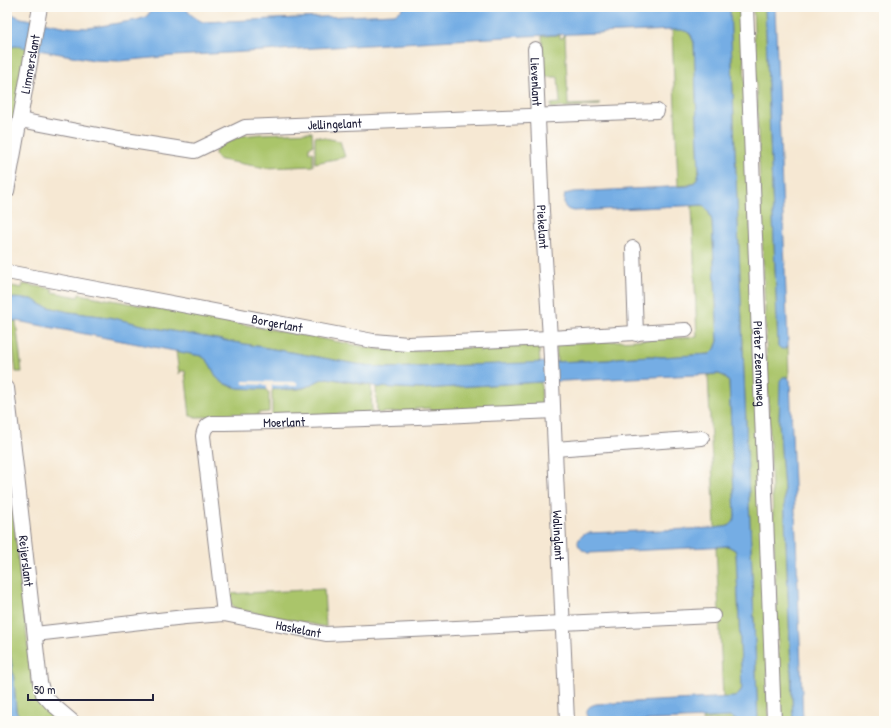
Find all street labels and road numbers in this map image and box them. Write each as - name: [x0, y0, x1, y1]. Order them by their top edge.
- street label: Limmerslant: [16, 33, 44, 95]
- street label: Lievenlant: [526, 58, 546, 107]
- street label: Jellingelant: [307, 113, 363, 134]
- street label: Piekelant: [533, 205, 553, 250]
- street label: Borgerlant: [250, 309, 305, 337]
- street label: Pieter Zeemanweg: [749, 320, 771, 407]
- street label: Moerlant: [263, 412, 306, 431]
- street label: Walinglant: [549, 510, 569, 561]
- street label: Reijerslant: [15, 534, 38, 588]
- street label: Haskelant: [274, 615, 323, 642]

